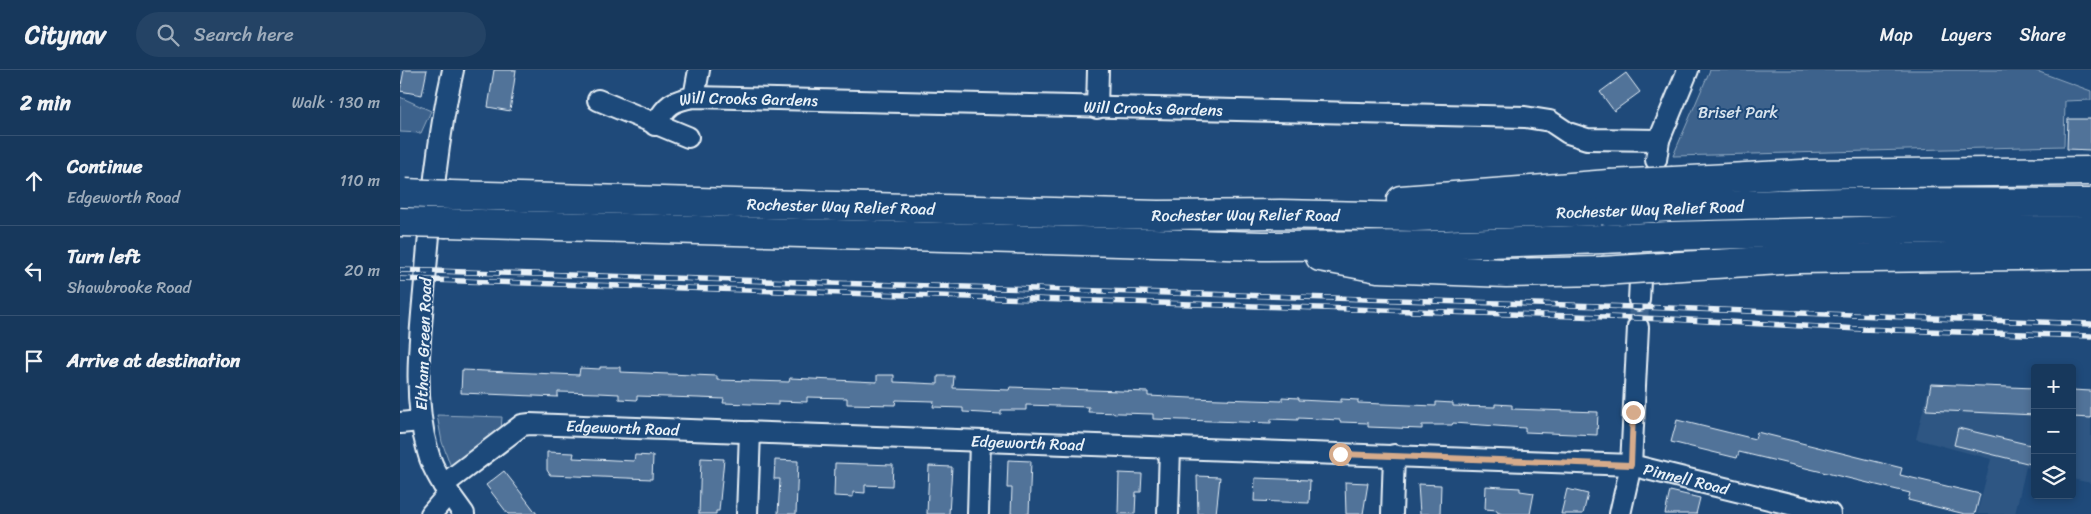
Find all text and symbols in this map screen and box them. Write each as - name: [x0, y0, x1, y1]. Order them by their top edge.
- search box: [136, 12, 486, 57]
- text: Citynav: [25, 14, 106, 56]
- text: Search here: [194, 18, 294, 51]
- text: Map: [1880, 19, 1913, 51]
- text: Layers: [1941, 19, 1992, 51]
- text: Share: [2020, 19, 2066, 51]
- icon: search: [154, 21, 182, 49]
- street label: Will Crooks Gardens: [676, 83, 819, 115]
- text: 2 min: [20, 84, 71, 122]
- text: Walk · 130 m: [292, 88, 380, 117]
- street label: Will Crooks Gardens: [1083, 92, 1224, 125]
- park label: Briset Park: [1698, 98, 1779, 127]
- text: Continue: [67, 150, 143, 183]
- text: 110 m: [340, 166, 380, 195]
- icon: ahead: [20, 167, 48, 195]
- text: Edgeworth Road: [67, 183, 180, 212]
- street label: Rochester Way Relief Road: [747, 189, 937, 224]
- street label: Rochester Way Relief Road: [1556, 192, 1746, 227]
- street label: Rochester Way Relief Road: [1151, 200, 1342, 230]
- text: Turn left: [67, 240, 140, 273]
- text: 20 m: [344, 256, 380, 285]
- icon: left: [20, 257, 48, 285]
- text: Shawbrooke Road: [67, 273, 191, 302]
- street label: Eltham Green Road: [407, 276, 440, 411]
- text: Arrive at destination: [67, 344, 240, 377]
- icon: arrive: [20, 347, 48, 375]
- map controls: [2031, 364, 2076, 499]
- button: +: [2031, 364, 2076, 409]
- route end: [1622, 401, 1645, 424]
- button: −: [2031, 409, 2076, 454]
- street label: Edgeworth Road: [566, 411, 681, 445]
- street label: Edgeworth Road: [970, 426, 1086, 460]
- route start: [1329, 443, 1352, 466]
- button: layers: [2031, 454, 2076, 499]
- street label: Pinnell Road: [1640, 455, 1733, 504]

